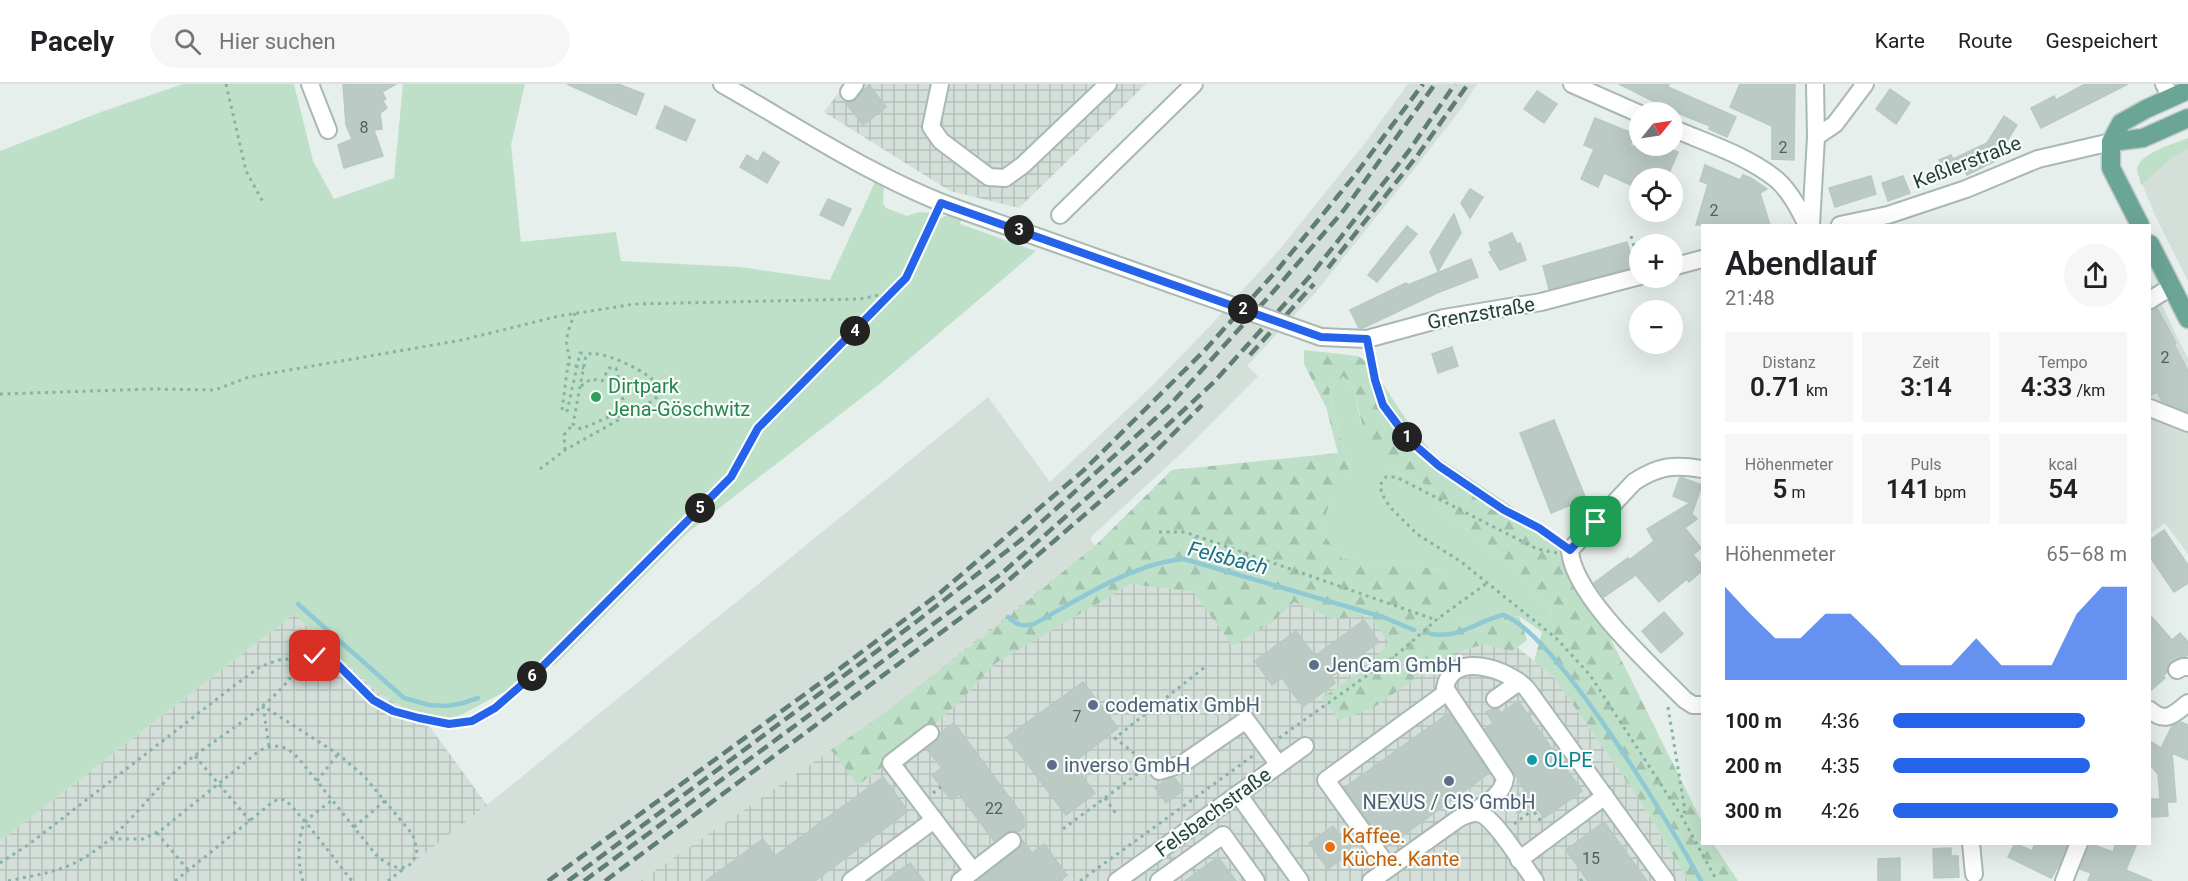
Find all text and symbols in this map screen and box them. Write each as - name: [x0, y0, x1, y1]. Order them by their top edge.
- search box: [150, 14, 570, 68]
- text: Pacely: [30, 25, 114, 58]
- icon: search: [171, 25, 204, 58]
- text: Hier suchen: [219, 29, 336, 54]
- text: Karte: [1875, 29, 1925, 53]
- text: Route: [1958, 29, 2012, 53]
- text: Gespeichert: [2045, 29, 2158, 53]
- north arrow: [1629, 102, 1683, 156]
- map controls: [1629, 102, 1683, 354]
- house number: 8: [360, 118, 369, 137]
- street label: Keßlerstraße: [1910, 130, 2024, 194]
- house number: 2: [1779, 138, 1788, 157]
- button: locate: [1629, 168, 1683, 222]
- house number: 2: [1710, 201, 1719, 220]
- pin: 3: [1004, 215, 1034, 245]
- text: 3: [1014, 220, 1024, 239]
- button: +: [1629, 234, 1683, 288]
- text: Abendlauf: [1725, 244, 1877, 283]
- button: share: [2064, 244, 2127, 307]
- text: 21:48: [1725, 286, 1775, 310]
- street label: Grenzstraße: [1426, 292, 1536, 334]
- pin: 2: [1228, 294, 1258, 324]
- text: 2: [1238, 299, 1248, 318]
- button: −: [1629, 300, 1683, 354]
- pin: 4: [840, 316, 870, 346]
- text: 4: [850, 321, 860, 340]
- house number: 2: [2161, 348, 2170, 367]
- text: Distanz: [1762, 353, 1816, 372]
- text: Zeit: [1912, 353, 1940, 372]
- text: Tempo: [2038, 353, 2088, 372]
- text: 0.71: [1750, 372, 1802, 402]
- text: 3:14: [1900, 372, 1952, 402]
- text: 4:33: [2021, 372, 2072, 402]
- place label: Dirtpark Jena-Göschwitz: [608, 374, 750, 421]
- text: km: [1802, 381, 1828, 400]
- text: /km: [2072, 381, 2105, 400]
- marker: Dirtpark Jena-Göschwitz: [589, 390, 603, 404]
- pin: 1: [1392, 422, 1422, 452]
- text: 1: [1402, 427, 1412, 446]
- text: Höhenmeter: [1745, 455, 1833, 474]
- text: Puls: [1910, 455, 1942, 474]
- text: kcal: [2049, 455, 2077, 474]
- text: 5: [1773, 474, 1787, 504]
- text: 141: [1886, 474, 1930, 504]
- text: 54: [2048, 474, 2078, 504]
- text: m: [1787, 483, 1805, 502]
- text: bpm: [1930, 483, 1966, 502]
- pin: 5: [685, 493, 715, 523]
- pin: [1570, 496, 1621, 547]
- text: 5: [695, 498, 705, 517]
- icon: arrive: [1579, 505, 1612, 538]
- water label: Felsbach: [1185, 536, 1271, 580]
- text: Höhenmeter: [1725, 542, 1835, 566]
- text: 65–68 m: [2046, 542, 2127, 566]
- pin: [289, 630, 340, 681]
- icon: check: [298, 639, 331, 672]
- place label: JenCam GmbH: [1326, 653, 1462, 677]
- marker: JenCam GmbH: [1307, 658, 1321, 672]
- pin: 6: [517, 661, 547, 691]
- text: 6: [527, 666, 537, 685]
- place label: codematix GmbH: [1105, 693, 1260, 717]
- marker: codematix GmbH: [1086, 698, 1100, 712]
- house number: 7: [1073, 707, 1082, 726]
- text: 100 m: [1725, 709, 1782, 733]
- text: 4:36: [1821, 709, 1860, 733]
- place label: OLPE: [1544, 748, 1593, 772]
- place label: inverso GmbH: [1064, 753, 1190, 777]
- marker: OLPE: [1525, 753, 1539, 767]
- text: 200 m: [1725, 754, 1782, 778]
- text: 4:35: [1821, 754, 1860, 778]
- marker: inverso GmbH: [1045, 758, 1059, 772]
- street label: Felsbachstraße: [1151, 762, 1275, 862]
- marker: NEXUS / CIS GmbH: [1442, 774, 1456, 788]
- place label: NEXUS / CIS GmbH: [1362, 790, 1536, 814]
- house number: 22: [985, 799, 1003, 818]
- text: 300 m: [1725, 799, 1782, 823]
- text: 4:26: [1821, 799, 1860, 823]
- place label: Kaffee. Küche. Kante: [1342, 824, 1459, 871]
- marker: Kaffee. Küche. Kante: [1323, 840, 1337, 854]
- house number: 15: [1582, 849, 1600, 868]

